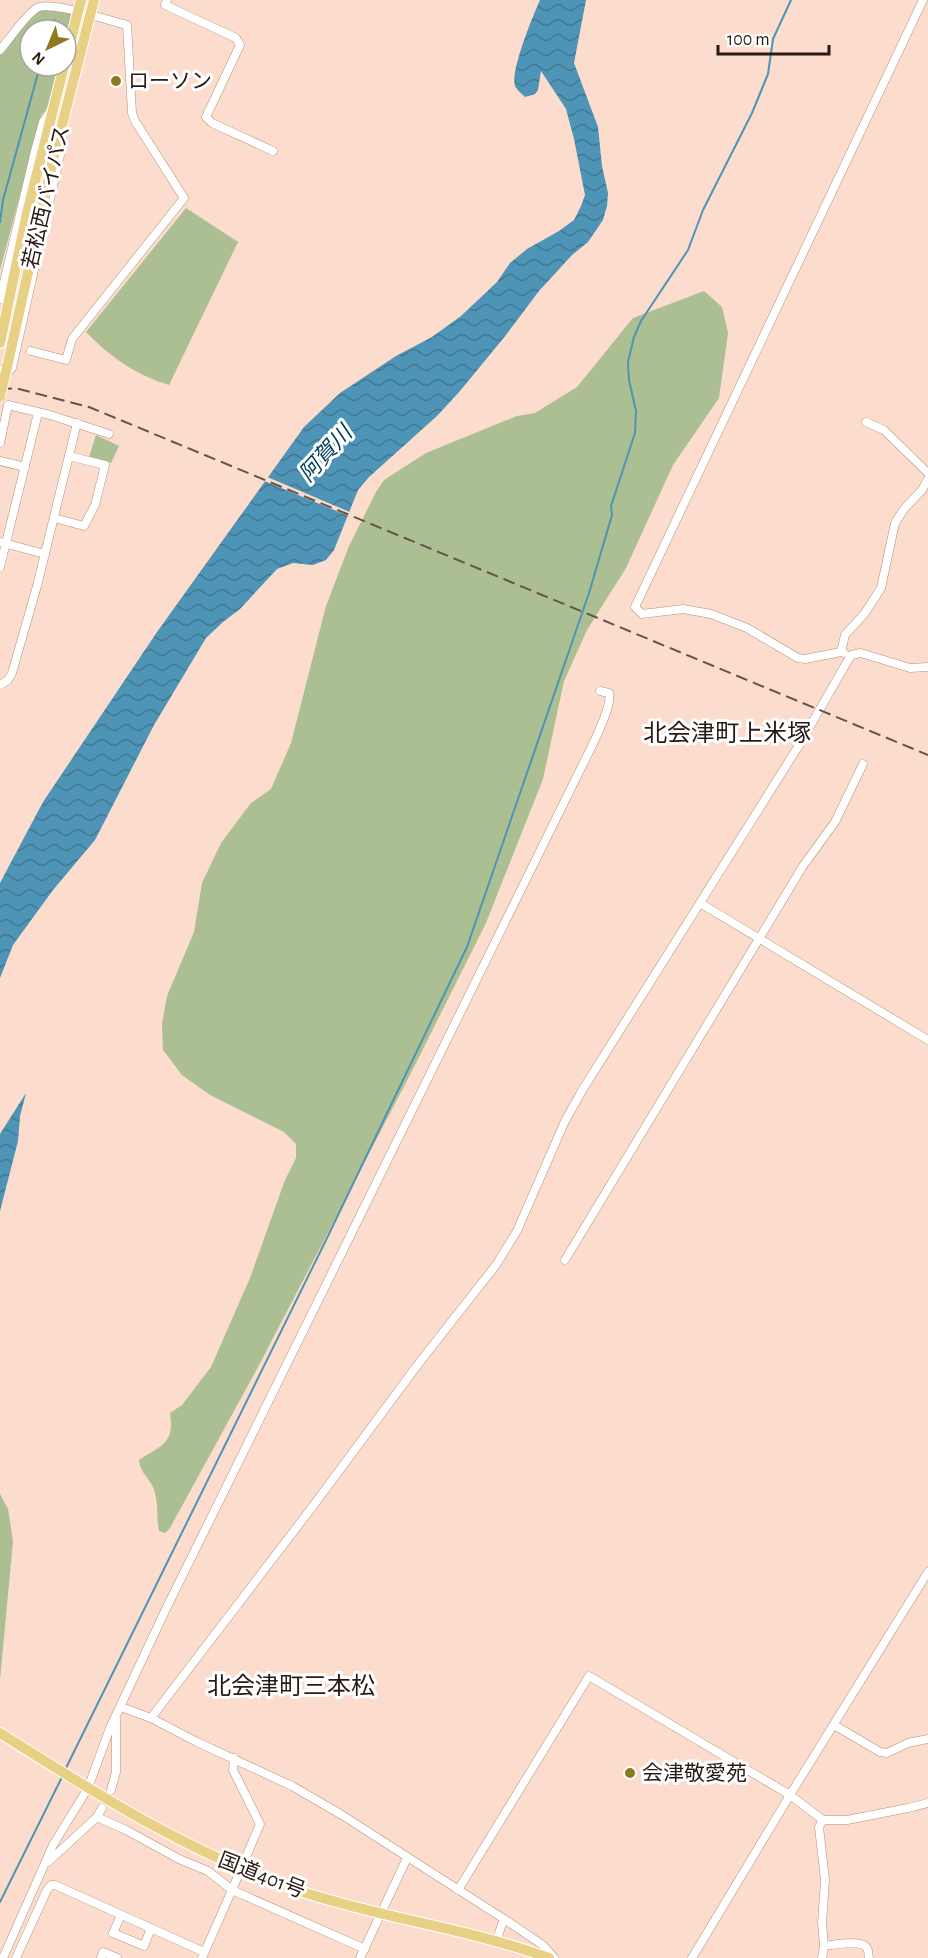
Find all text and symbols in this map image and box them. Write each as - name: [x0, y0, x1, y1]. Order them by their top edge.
- north arrow: [18, 18, 78, 78]
- scale bar: [718, 18, 829, 56]
- text: 100 m: [727, 31, 770, 49]
- text: N: [29, 49, 48, 68]
- place label: ローソン: [128, 71, 212, 92]
- marker: ローソン: [109, 74, 123, 88]
- street label: 若松西バイパス: [19, 123, 73, 271]
- water label: 阿賀川: [295, 420, 357, 486]
- district label: 北会津町上米塚: [643, 720, 811, 746]
- district label: 北会津町三本松: [207, 1673, 375, 1699]
- place label: 会津敬愛苑: [642, 1762, 747, 1784]
- marker: 会津敬愛苑: [623, 1766, 637, 1780]
- street label: 国道401号: [215, 1848, 309, 1902]

